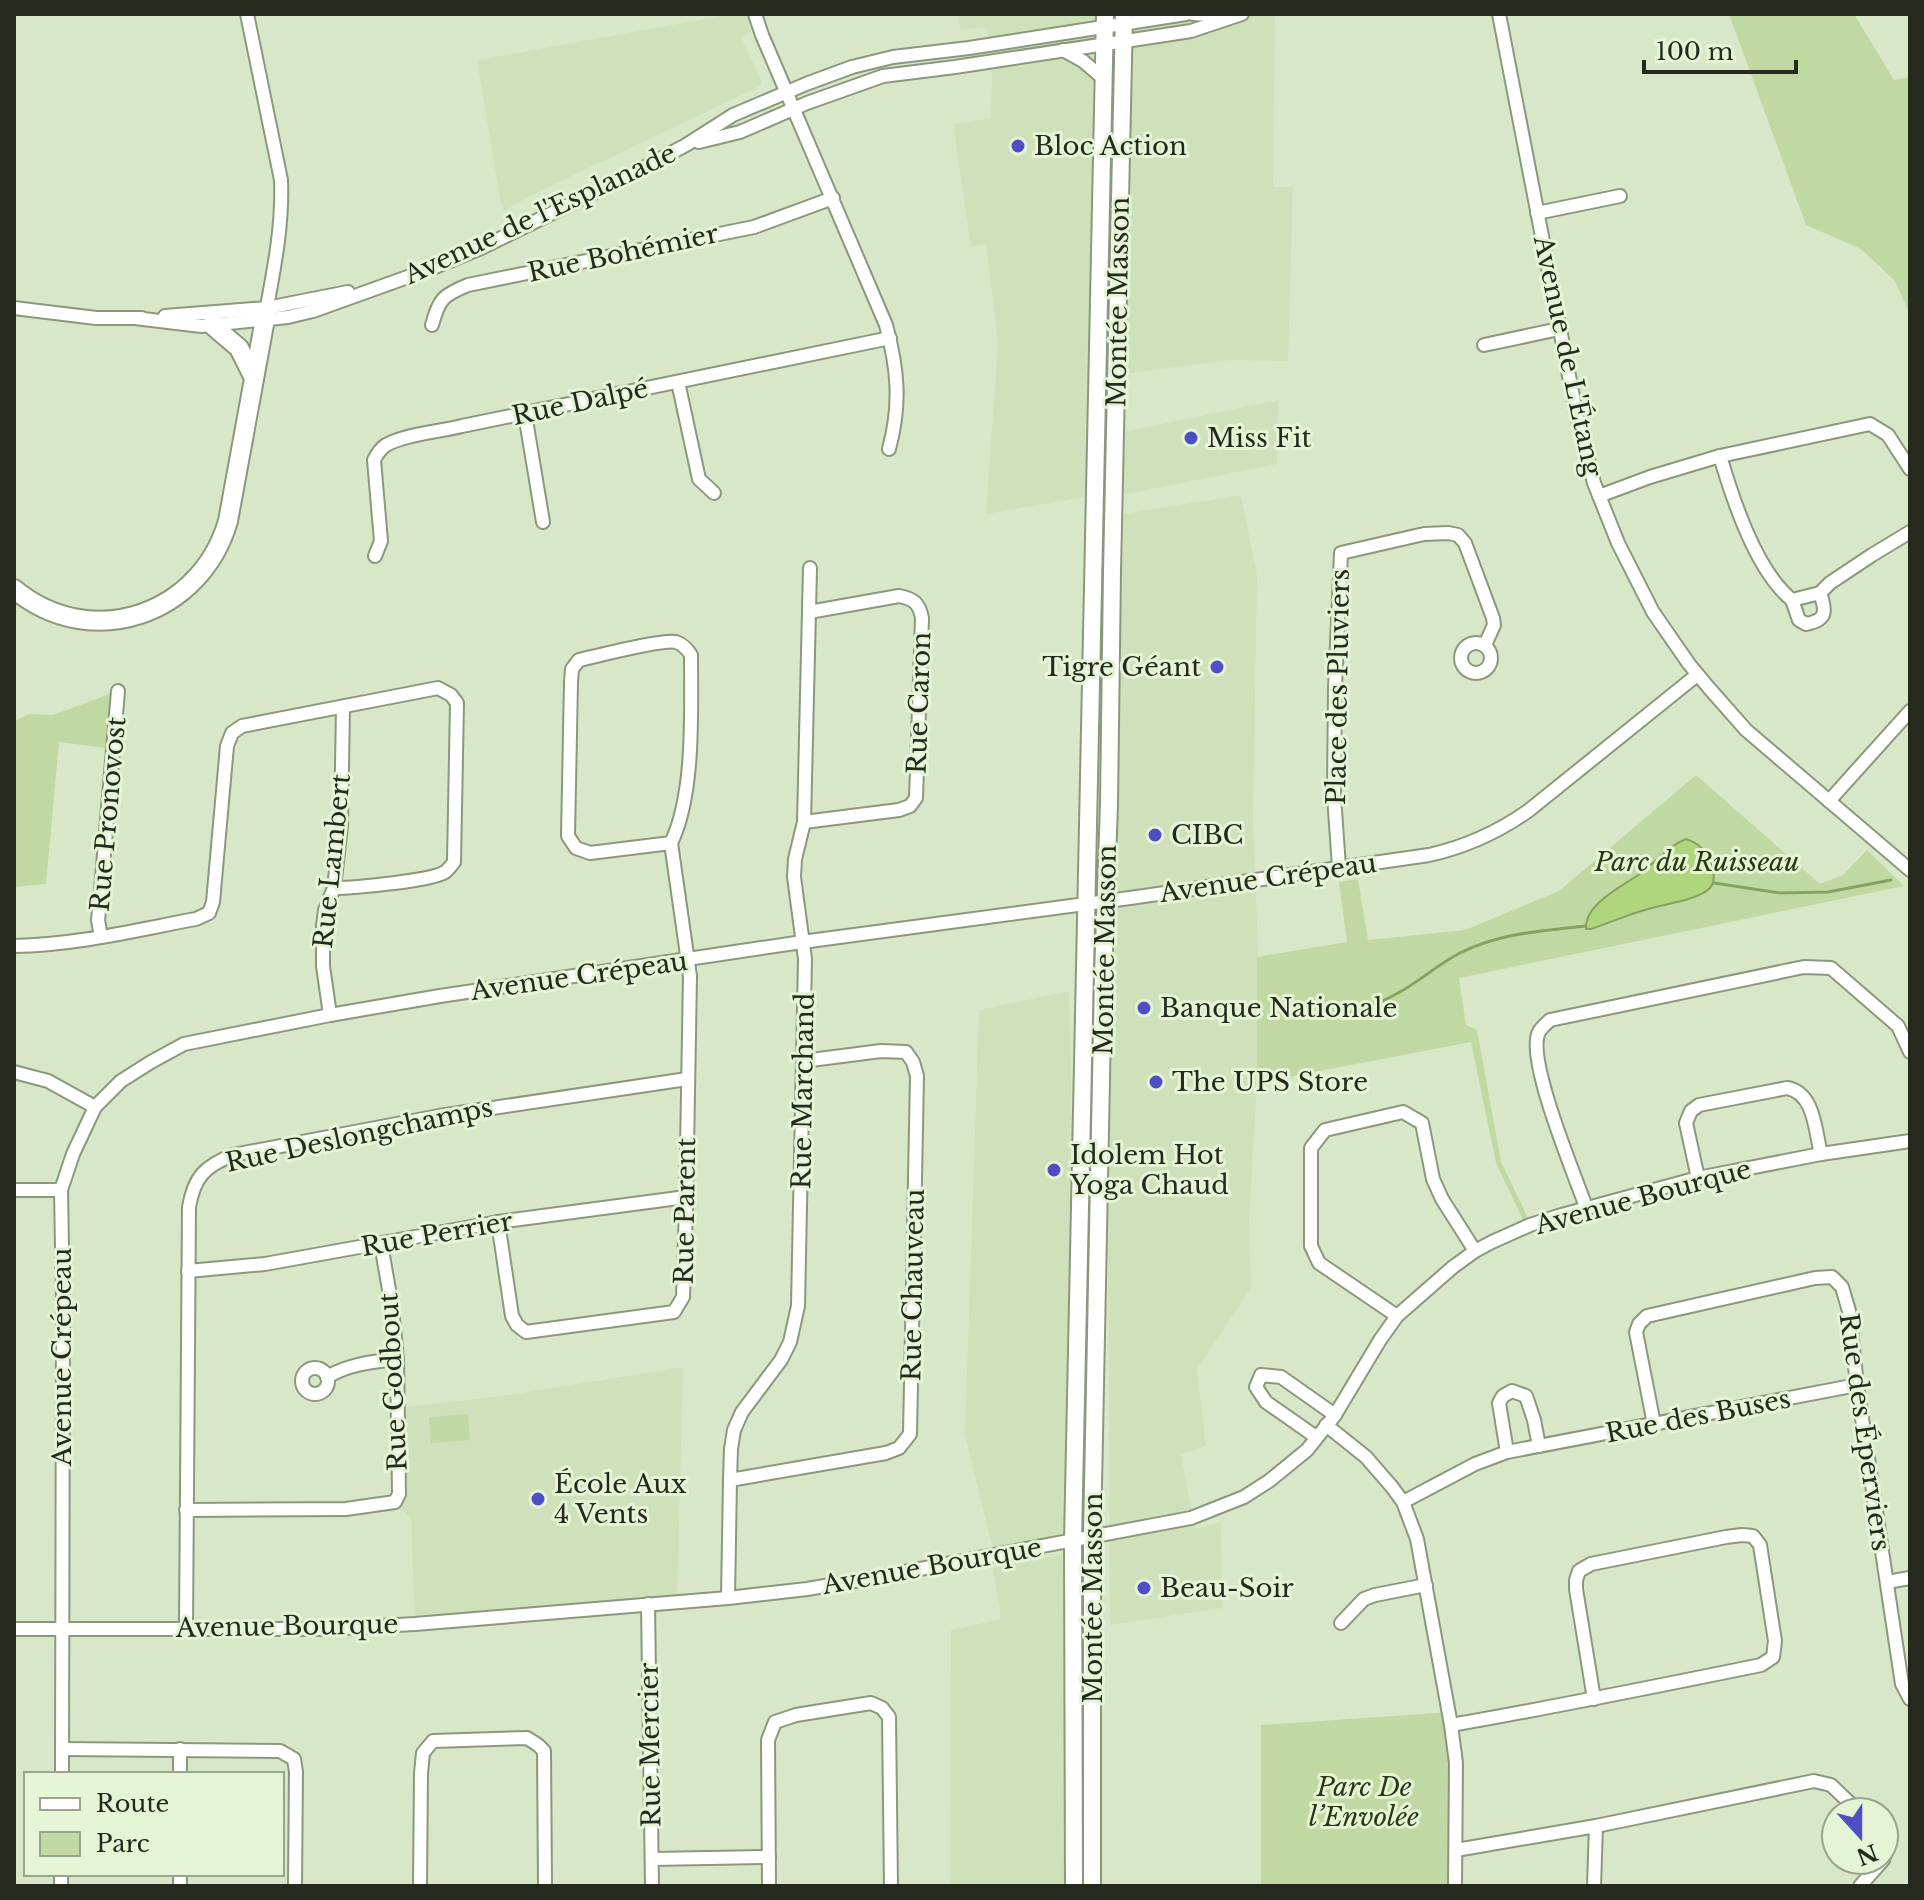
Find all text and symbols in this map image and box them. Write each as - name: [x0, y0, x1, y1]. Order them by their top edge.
- scale bar: [1644, 24, 1796, 74]
- text: 100 m: [1656, 37, 1734, 66]
- place label: Bloc Action: [1034, 130, 1187, 162]
- street label: Avenue de l'Esplanade: [398, 137, 681, 292]
- marker: Bloc Action: [1009, 137, 1027, 155]
- street label: Montée Masson: [1100, 196, 1136, 408]
- street label: Rue Bohémier: [525, 217, 722, 289]
- street label: Avenue de L'Étang: [1527, 232, 1609, 480]
- street label: Rue Dalpé: [509, 372, 651, 432]
- place label: Miss Fit: [1207, 422, 1312, 454]
- marker: Miss Fit: [1182, 429, 1200, 447]
- street label: Place des Pluviers: [1320, 569, 1356, 805]
- street label: Rue Caron: [901, 631, 937, 775]
- place label: Tigre Géant: [1042, 651, 1201, 683]
- marker: Tigre Géant: [1208, 658, 1226, 676]
- street label: Rue Pronovost: [84, 715, 132, 913]
- street label: Rue Lambert: [307, 772, 357, 950]
- place label: CIBC: [1171, 819, 1243, 851]
- marker: CIBC: [1146, 826, 1164, 844]
- street label: Montée Masson: [1087, 844, 1123, 1056]
- park label: Parc du Ruisseau: [1594, 846, 1799, 878]
- street label: Avenue Crépeau: [1156, 847, 1379, 909]
- street label: Avenue Crépeau: [467, 945, 690, 1007]
- street label: Rue Marchand: [785, 992, 821, 1190]
- place label: Banque Nationale: [1160, 992, 1397, 1024]
- marker: Banque Nationale: [1135, 999, 1153, 1017]
- place label: The UPS Store: [1172, 1066, 1368, 1098]
- marker: The UPS Store: [1147, 1073, 1165, 1091]
- street label: Rue Deslongchamps: [222, 1091, 496, 1179]
- street label: Rue Parent: [668, 1137, 702, 1285]
- place label: Idolem Hot Yoga Chaud: [1069, 1139, 1229, 1201]
- street label: Avenue Bourque: [1531, 1153, 1754, 1241]
- marker: Idolem Hot Yoga Chaud: [1045, 1161, 1063, 1179]
- street label: Rue Chauveau: [895, 1188, 931, 1382]
- street label: Rue Perrier: [359, 1205, 516, 1263]
- street label: Avenue Crépeau: [46, 1248, 78, 1467]
- street label: Rue Godbout: [372, 1292, 414, 1472]
- street label: Rue des Éperviers: [1832, 1311, 1898, 1553]
- street label: Rue des Buses: [1603, 1382, 1793, 1450]
- place label: École Aux 4 Vents: [554, 1468, 687, 1530]
- marker: École Aux 4 Vents: [529, 1490, 547, 1508]
- street label: Montée Masson: [1077, 1492, 1109, 1703]
- street label: Avenue Bourque: [819, 1531, 1044, 1601]
- place label: Beau-Soir: [1160, 1572, 1294, 1604]
- marker: Beau-Soir: [1135, 1579, 1153, 1597]
- street label: Avenue Bourque: [175, 1608, 398, 1644]
- street label: Rue Mercier: [633, 1662, 667, 1828]
- park label: Parc De l’Envolée: [1309, 1771, 1419, 1833]
- legend: [24, 1772, 284, 1876]
- text: Route: [96, 1789, 169, 1818]
- north arrow: [1820, 1796, 1900, 1876]
- text: Parc: [96, 1829, 150, 1858]
- text: N: [1852, 1838, 1881, 1871]

